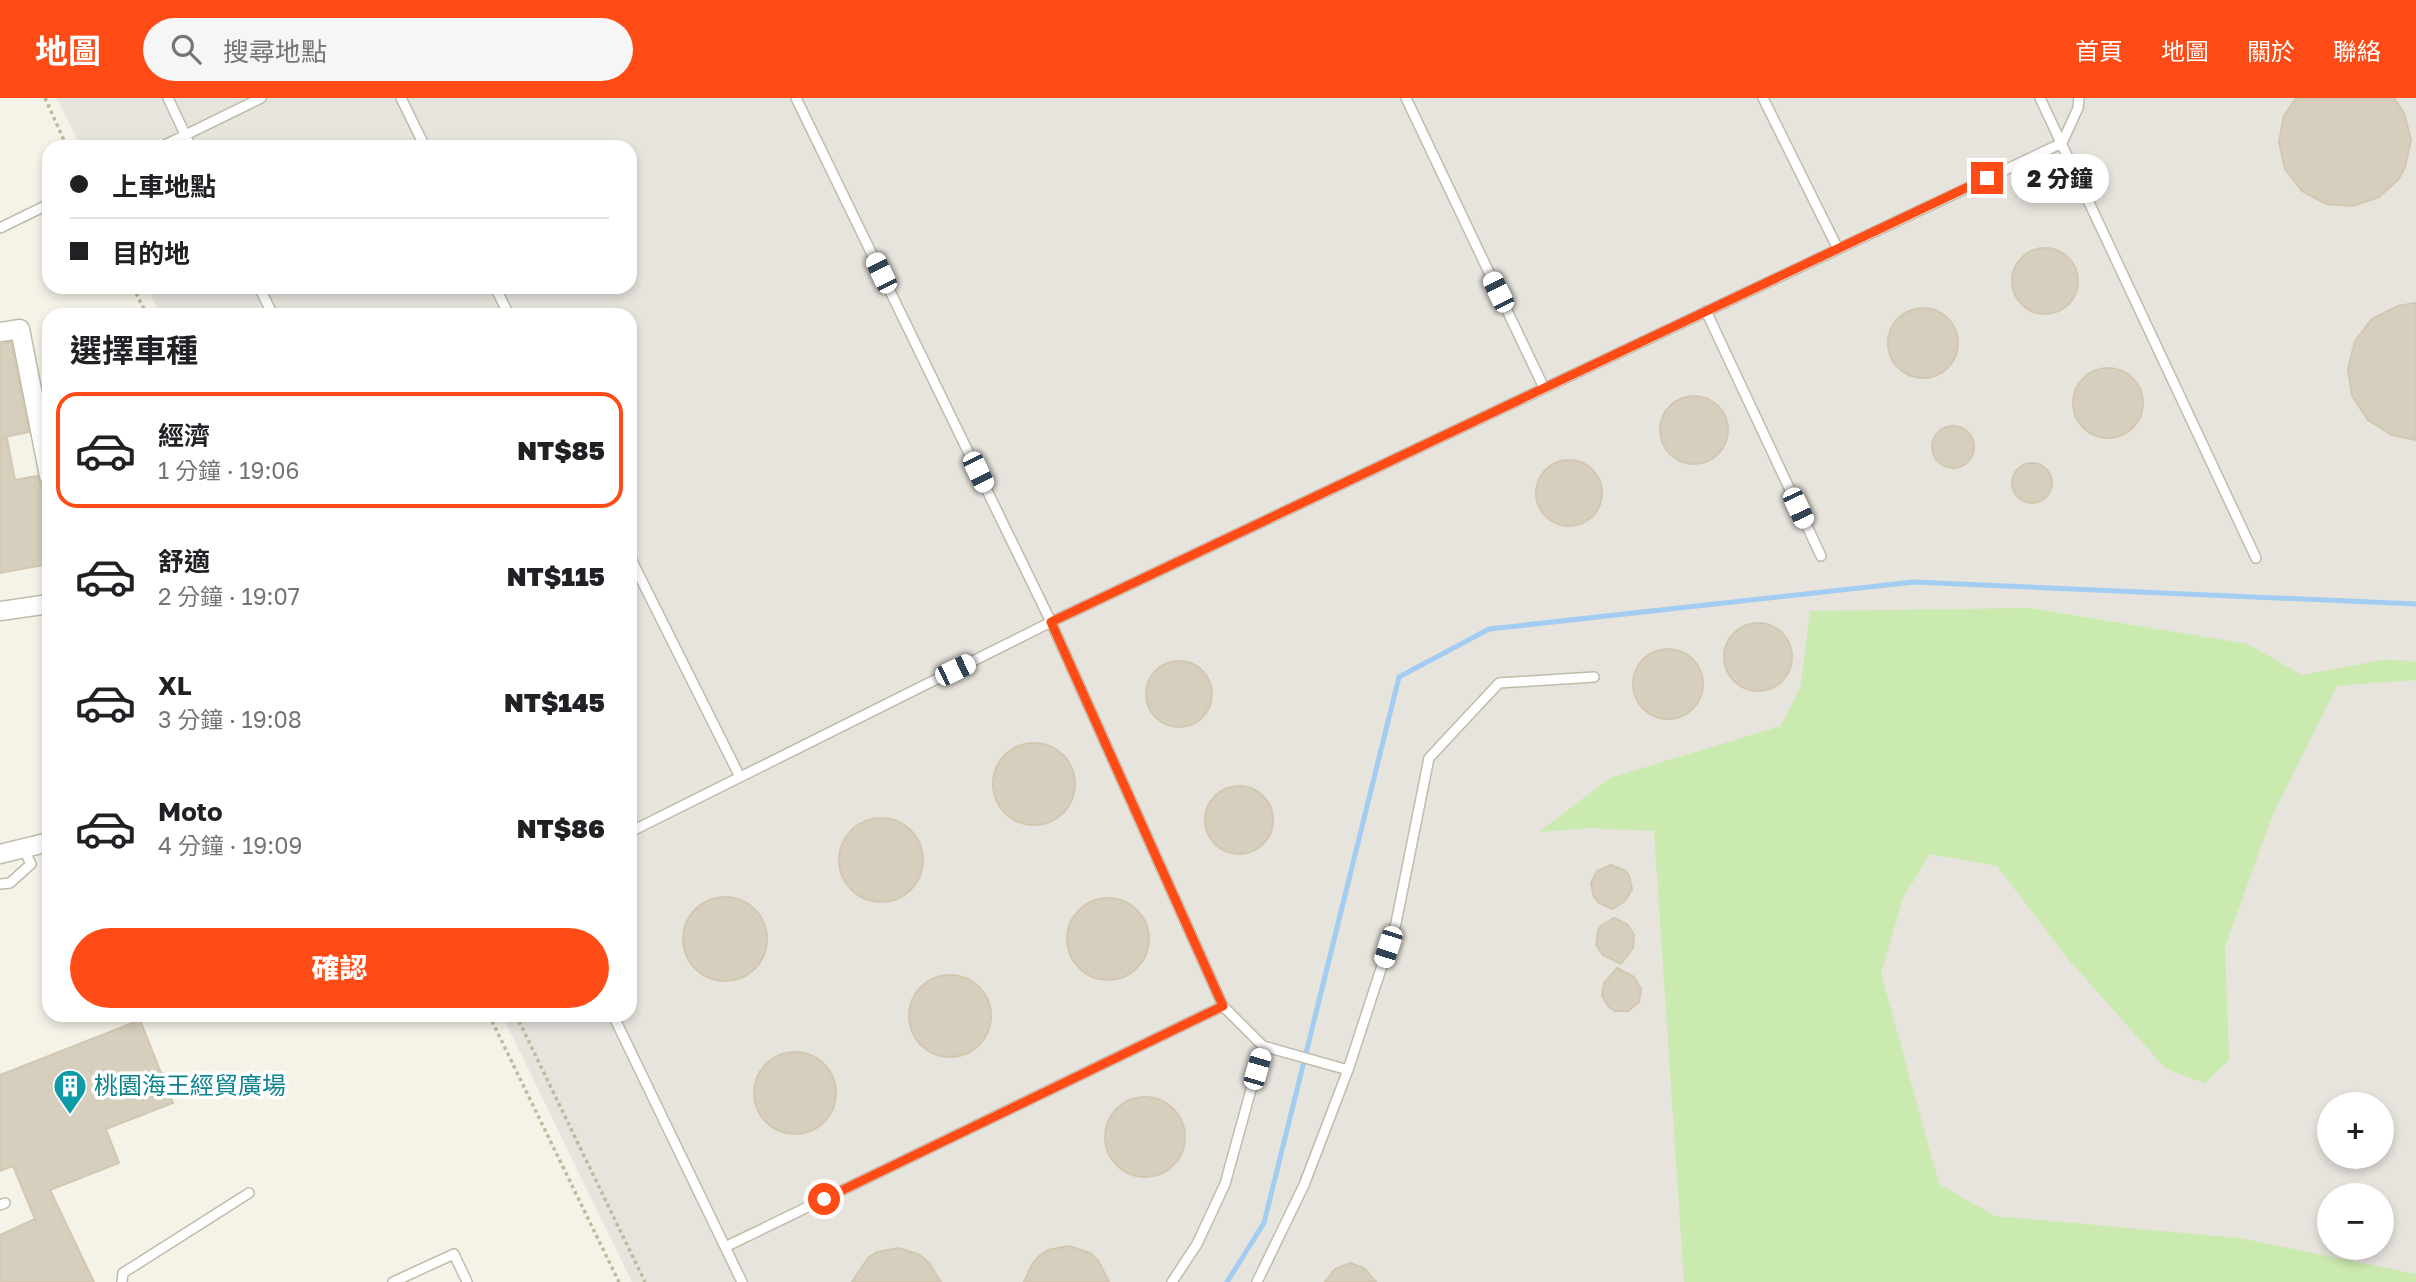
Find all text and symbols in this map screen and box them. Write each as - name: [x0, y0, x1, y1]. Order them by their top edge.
- search box: [143, 18, 633, 81]
- icon: search: [167, 30, 205, 68]
- text: 地圖: [35, 31, 101, 70]
- text: 搜尋地點: [223, 36, 327, 67]
- text: 首頁: [2075, 36, 2123, 65]
- text: 地圖: [2161, 36, 2209, 65]
- text: 關於: [2247, 36, 2295, 65]
- text: 聯絡: [2333, 36, 2381, 65]
- callout: 2 分鐘: [2011, 154, 2110, 202]
- route end: [1971, 162, 2003, 194]
- text: 2 分鐘: [2027, 164, 2093, 192]
- text: 上車地點: [112, 171, 216, 202]
- text: 目的地: [112, 238, 190, 269]
- car: [863, 250, 900, 296]
- car: [1480, 269, 1517, 315]
- text: 選擇車種: [70, 331, 198, 369]
- icon: car: [74, 419, 137, 482]
- text: 經濟: [158, 420, 210, 451]
- text: NT$85: [517, 435, 605, 466]
- car: [960, 449, 997, 495]
- text: 1 分鐘 · 19:06: [158, 456, 299, 484]
- car: [1780, 485, 1817, 531]
- icon: car: [74, 545, 137, 608]
- text: 舒適: [158, 546, 210, 577]
- text: NT$115: [507, 561, 605, 592]
- text: 2 分鐘 · 19:07: [158, 582, 300, 610]
- car: [932, 651, 979, 689]
- text: XL: [158, 670, 192, 701]
- icon: car: [74, 671, 137, 734]
- text: NT$145: [504, 687, 605, 718]
- text: 3 分鐘 · 19:08: [158, 705, 302, 733]
- text: Moto: [158, 796, 223, 827]
- icon: car: [74, 797, 137, 860]
- text: NT$86: [517, 813, 605, 844]
- text: 4 分鐘 · 19:09: [158, 831, 302, 859]
- car: [1372, 924, 1405, 970]
- button: 確認: [70, 928, 609, 1008]
- car: [1242, 1046, 1273, 1092]
- building icon: 桃園海王經貿廣場: [51, 1067, 89, 1116]
- place label: 桃園海王經貿廣場: [94, 1070, 286, 1099]
- map controls: [2317, 1092, 2394, 1260]
- button: +: [2317, 1092, 2394, 1169]
- route start: [808, 1183, 840, 1215]
- button: −: [2317, 1183, 2394, 1260]

